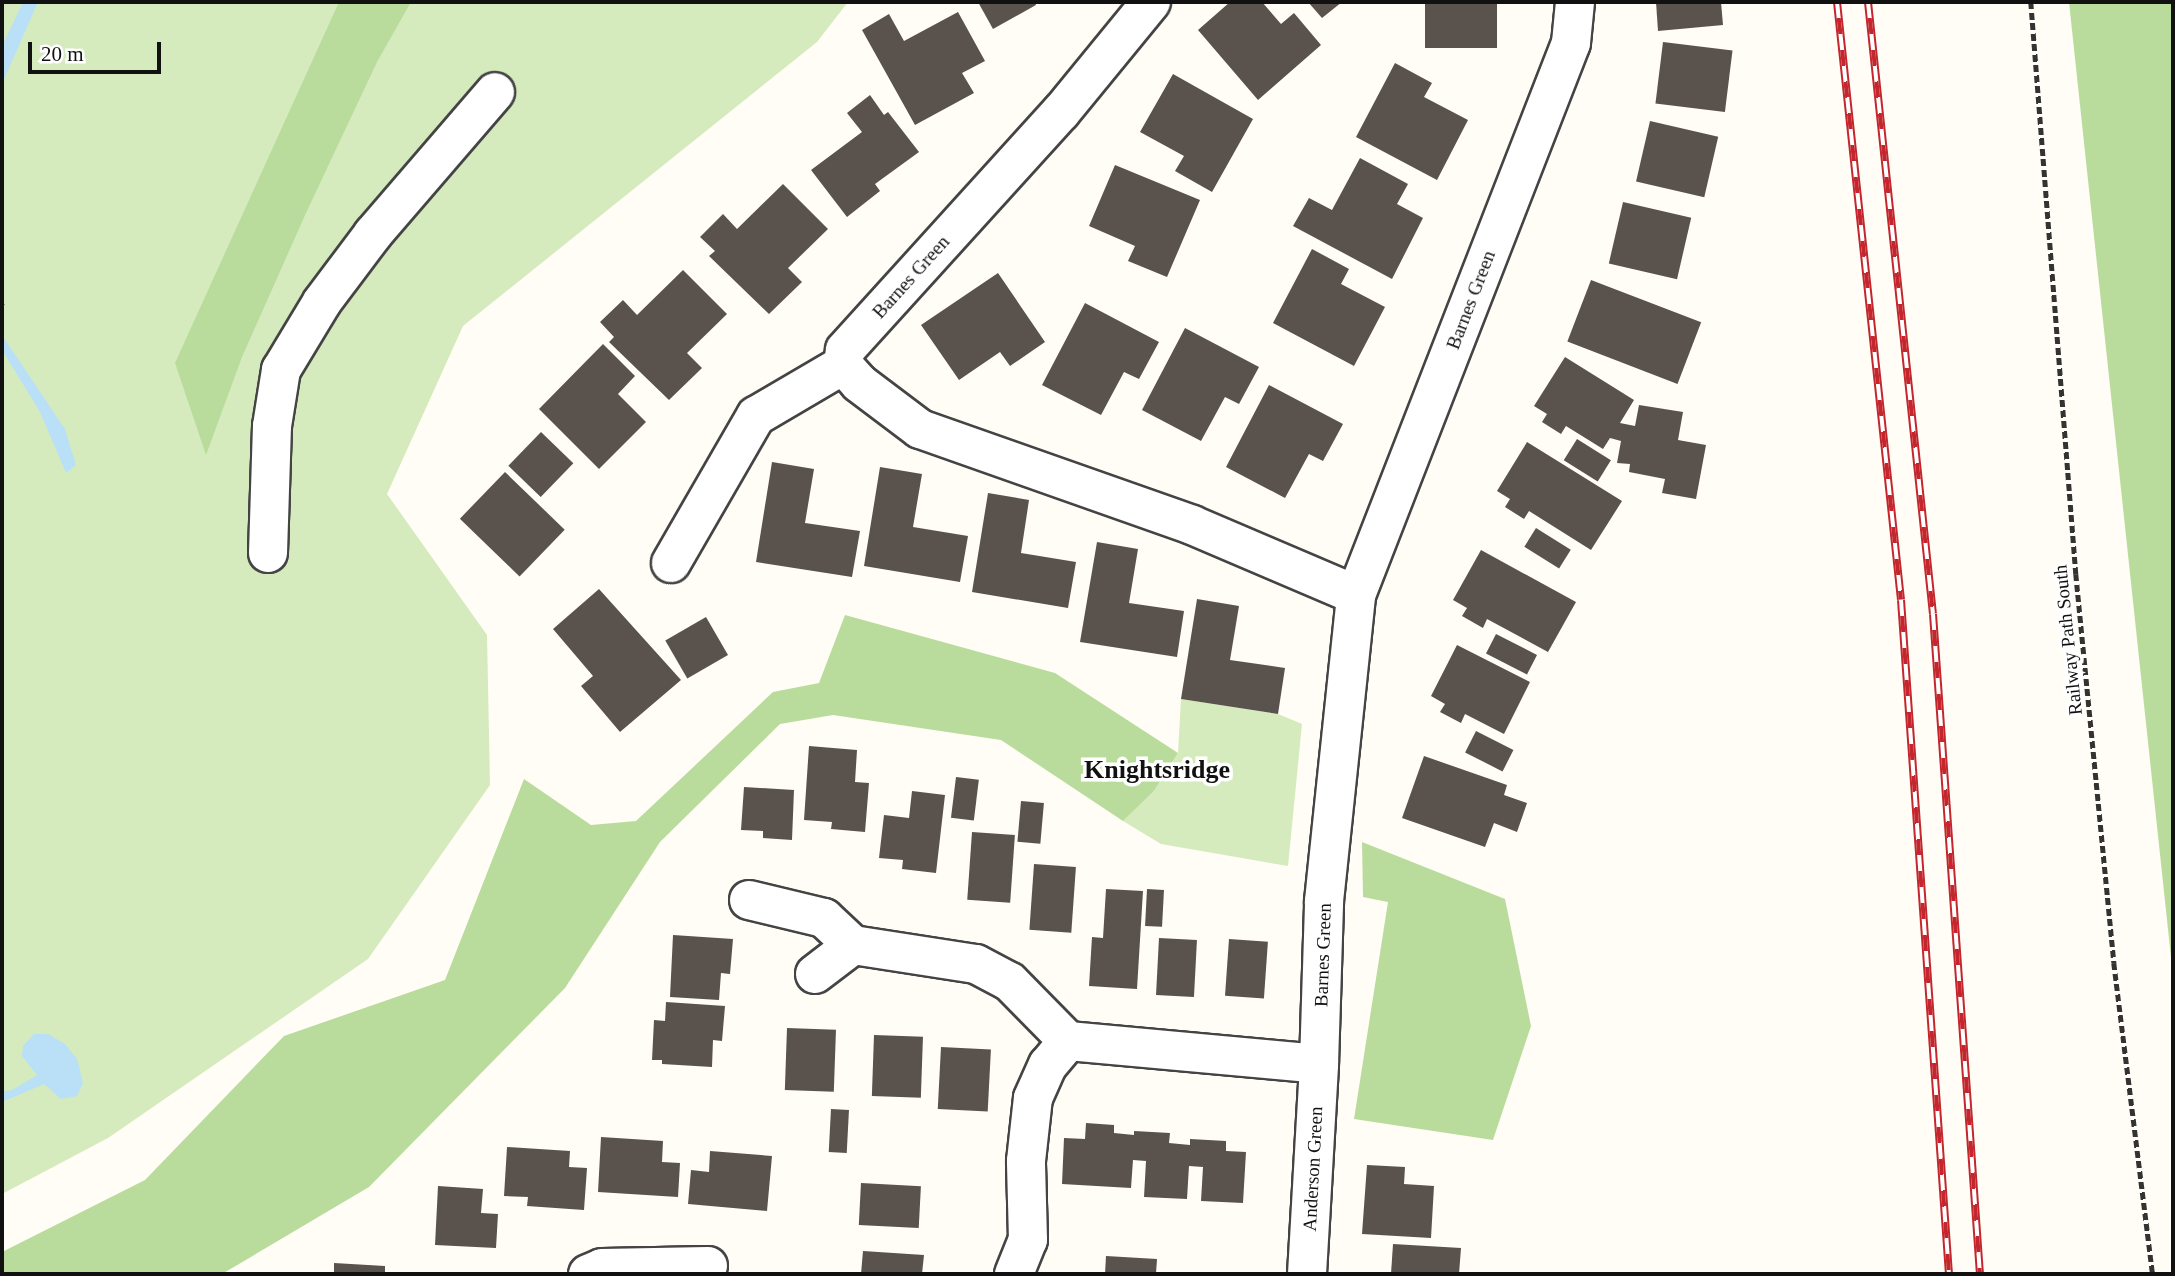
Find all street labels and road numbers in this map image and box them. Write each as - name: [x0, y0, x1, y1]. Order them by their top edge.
- street label: Barnes Green: [868, 231, 954, 323]
- street label: Barnes Green: [1442, 247, 1500, 353]
- street label: Railway Path South: [2049, 564, 2087, 716]
- street label: Barnes Green: [1310, 903, 1336, 1007]
- street label: Anderson Green: [1298, 1106, 1328, 1232]

